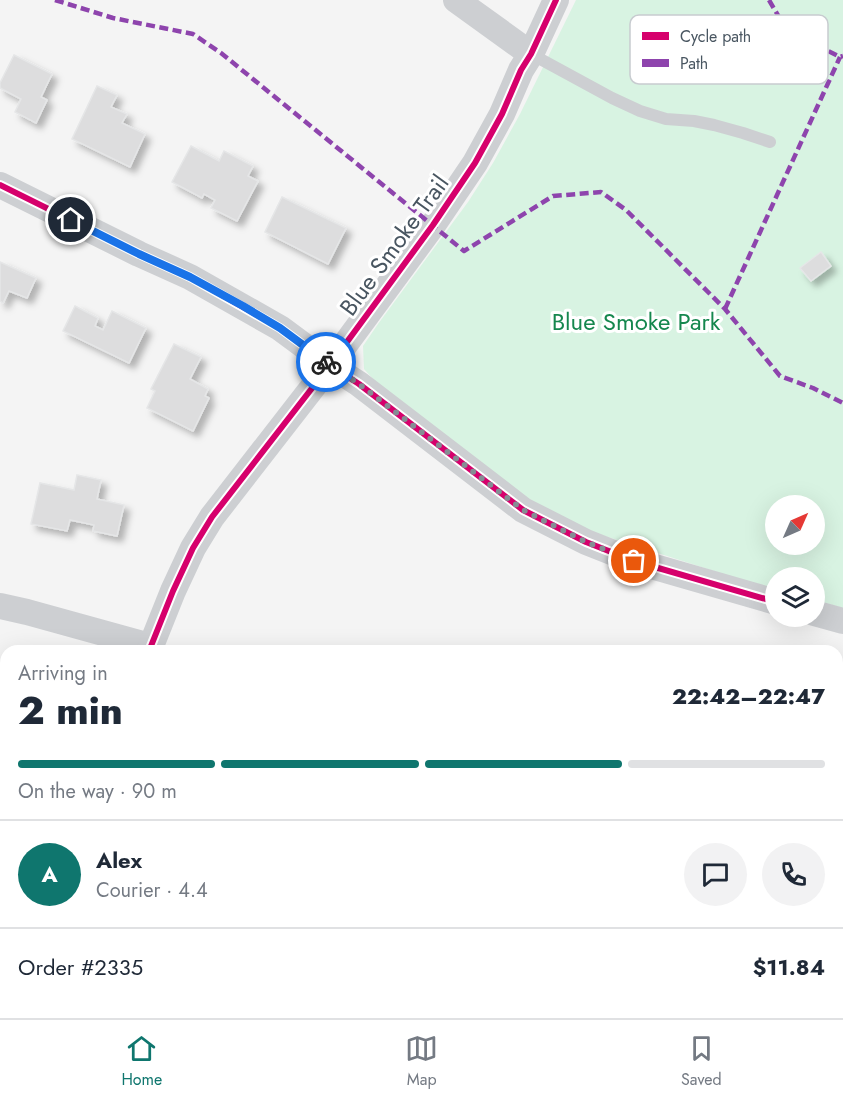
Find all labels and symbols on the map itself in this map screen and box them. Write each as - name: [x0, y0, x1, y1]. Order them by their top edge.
- legend: [630, 15, 828, 84]
- text: Cycle path: [680, 25, 751, 48]
- text: Path: [680, 52, 708, 75]
- street label: Blue Smoke Trail: [331, 167, 457, 323]
- pin: [45, 194, 96, 245]
- park label: Blue Smoke Park: [552, 304, 721, 339]
- courier: [296, 332, 356, 392]
- north arrow: [765, 495, 825, 555]
- pin: [608, 535, 659, 586]

